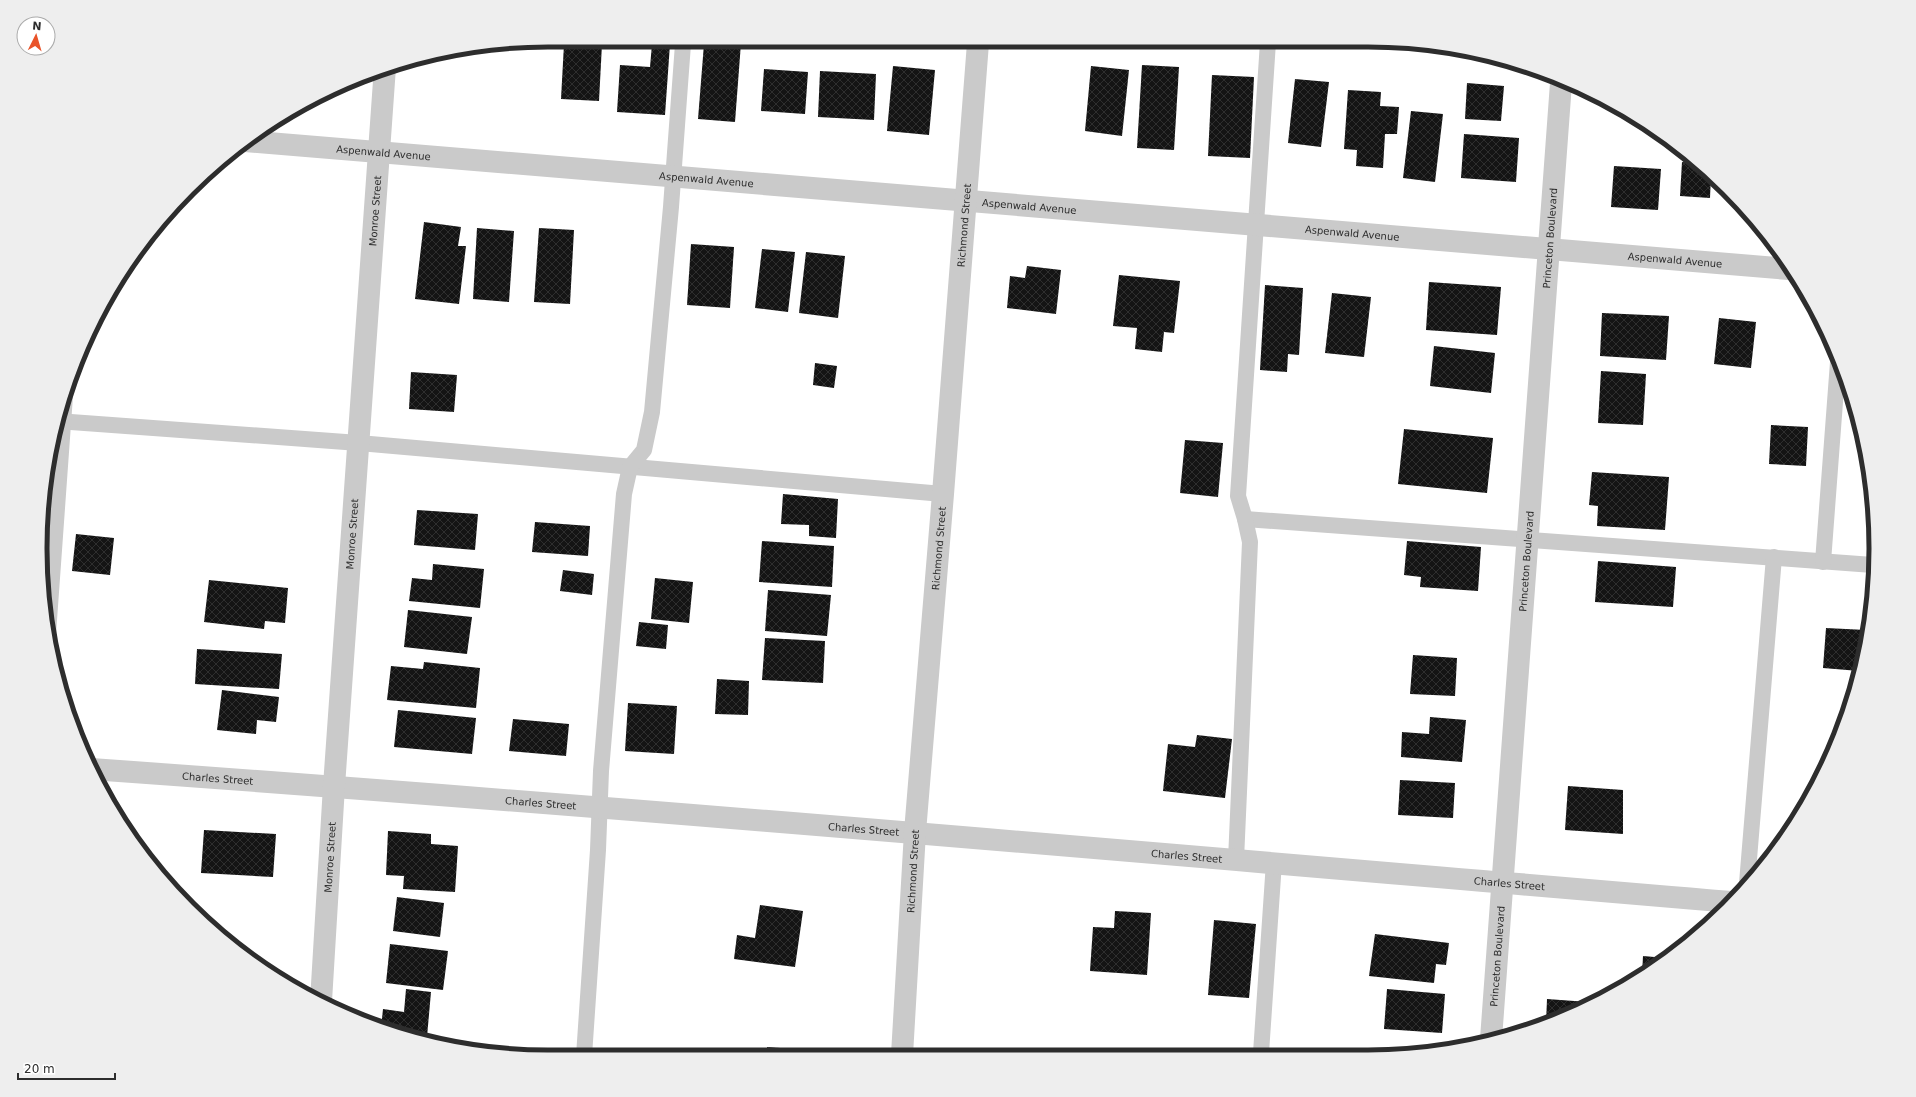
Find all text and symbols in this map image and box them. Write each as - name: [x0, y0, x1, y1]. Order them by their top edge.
- north arrow: [16, 16, 56, 56]
- text: N: [32, 20, 42, 33]
- street label: Aspenwald Avenue: [336, 143, 431, 162]
- street label: Aspenwald Avenue: [659, 170, 754, 189]
- street label: Monroe Street: [367, 175, 383, 247]
- street label: Richmond Street: [955, 183, 973, 268]
- street label: Princeton Boulevard: [1540, 187, 1559, 289]
- street label: Aspenwald Avenue: [982, 197, 1077, 215]
- street label: Aspenwald Avenue: [1305, 223, 1400, 242]
- street label: Aspenwald Avenue: [1627, 250, 1723, 269]
- street label: Monroe Street: [344, 498, 360, 570]
- street label: Richmond Street: [930, 506, 947, 591]
- street label: Princeton Boulevard: [1517, 511, 1535, 612]
- street label: Charles Street: [182, 770, 254, 786]
- street label: Charles Street: [505, 795, 577, 811]
- street label: Monroe Street: [322, 821, 337, 893]
- street label: Charles Street: [828, 821, 900, 837]
- street label: Richmond Street: [905, 829, 921, 913]
- street label: Charles Street: [1151, 847, 1223, 864]
- street label: Charles Street: [1473, 875, 1546, 892]
- street label: Princeton Boulevard: [1488, 905, 1506, 1007]
- scale bar: [18, 1055, 115, 1081]
- text: 20 m: [24, 1062, 55, 1076]

